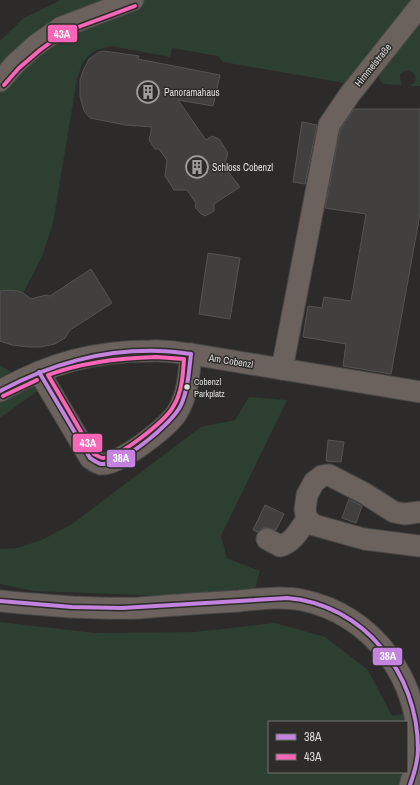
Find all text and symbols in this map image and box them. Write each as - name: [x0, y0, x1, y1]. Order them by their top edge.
- line badge: 43A: [47, 24, 78, 43]
- text: 43A: [54, 27, 71, 41]
- street label: Himmelstraße: [352, 41, 395, 89]
- building icon: Panoramahaus: [135, 79, 161, 105]
- place label: Panoramahaus: [164, 86, 220, 99]
- building icon: Schloss Cobenzl: [184, 154, 210, 180]
- place label: Schloss Cobenzl: [212, 161, 273, 174]
- street label: Am Cobenzl: [207, 351, 254, 371]
- place label: Cobenzl Parkplatz: [194, 376, 225, 400]
- marker: Cobenzl Parkplatz: [182, 382, 192, 392]
- line badge: 43A: [72, 433, 103, 453]
- text: 43A: [80, 436, 97, 450]
- line badge: 38A: [106, 449, 136, 468]
- text: 38A: [113, 451, 130, 465]
- line badge: 38A: [372, 647, 403, 666]
- text: 38A: [380, 649, 397, 663]
- legend: [268, 721, 408, 773]
- text: 38A: [304, 729, 322, 745]
- text: 43A: [304, 749, 322, 765]

